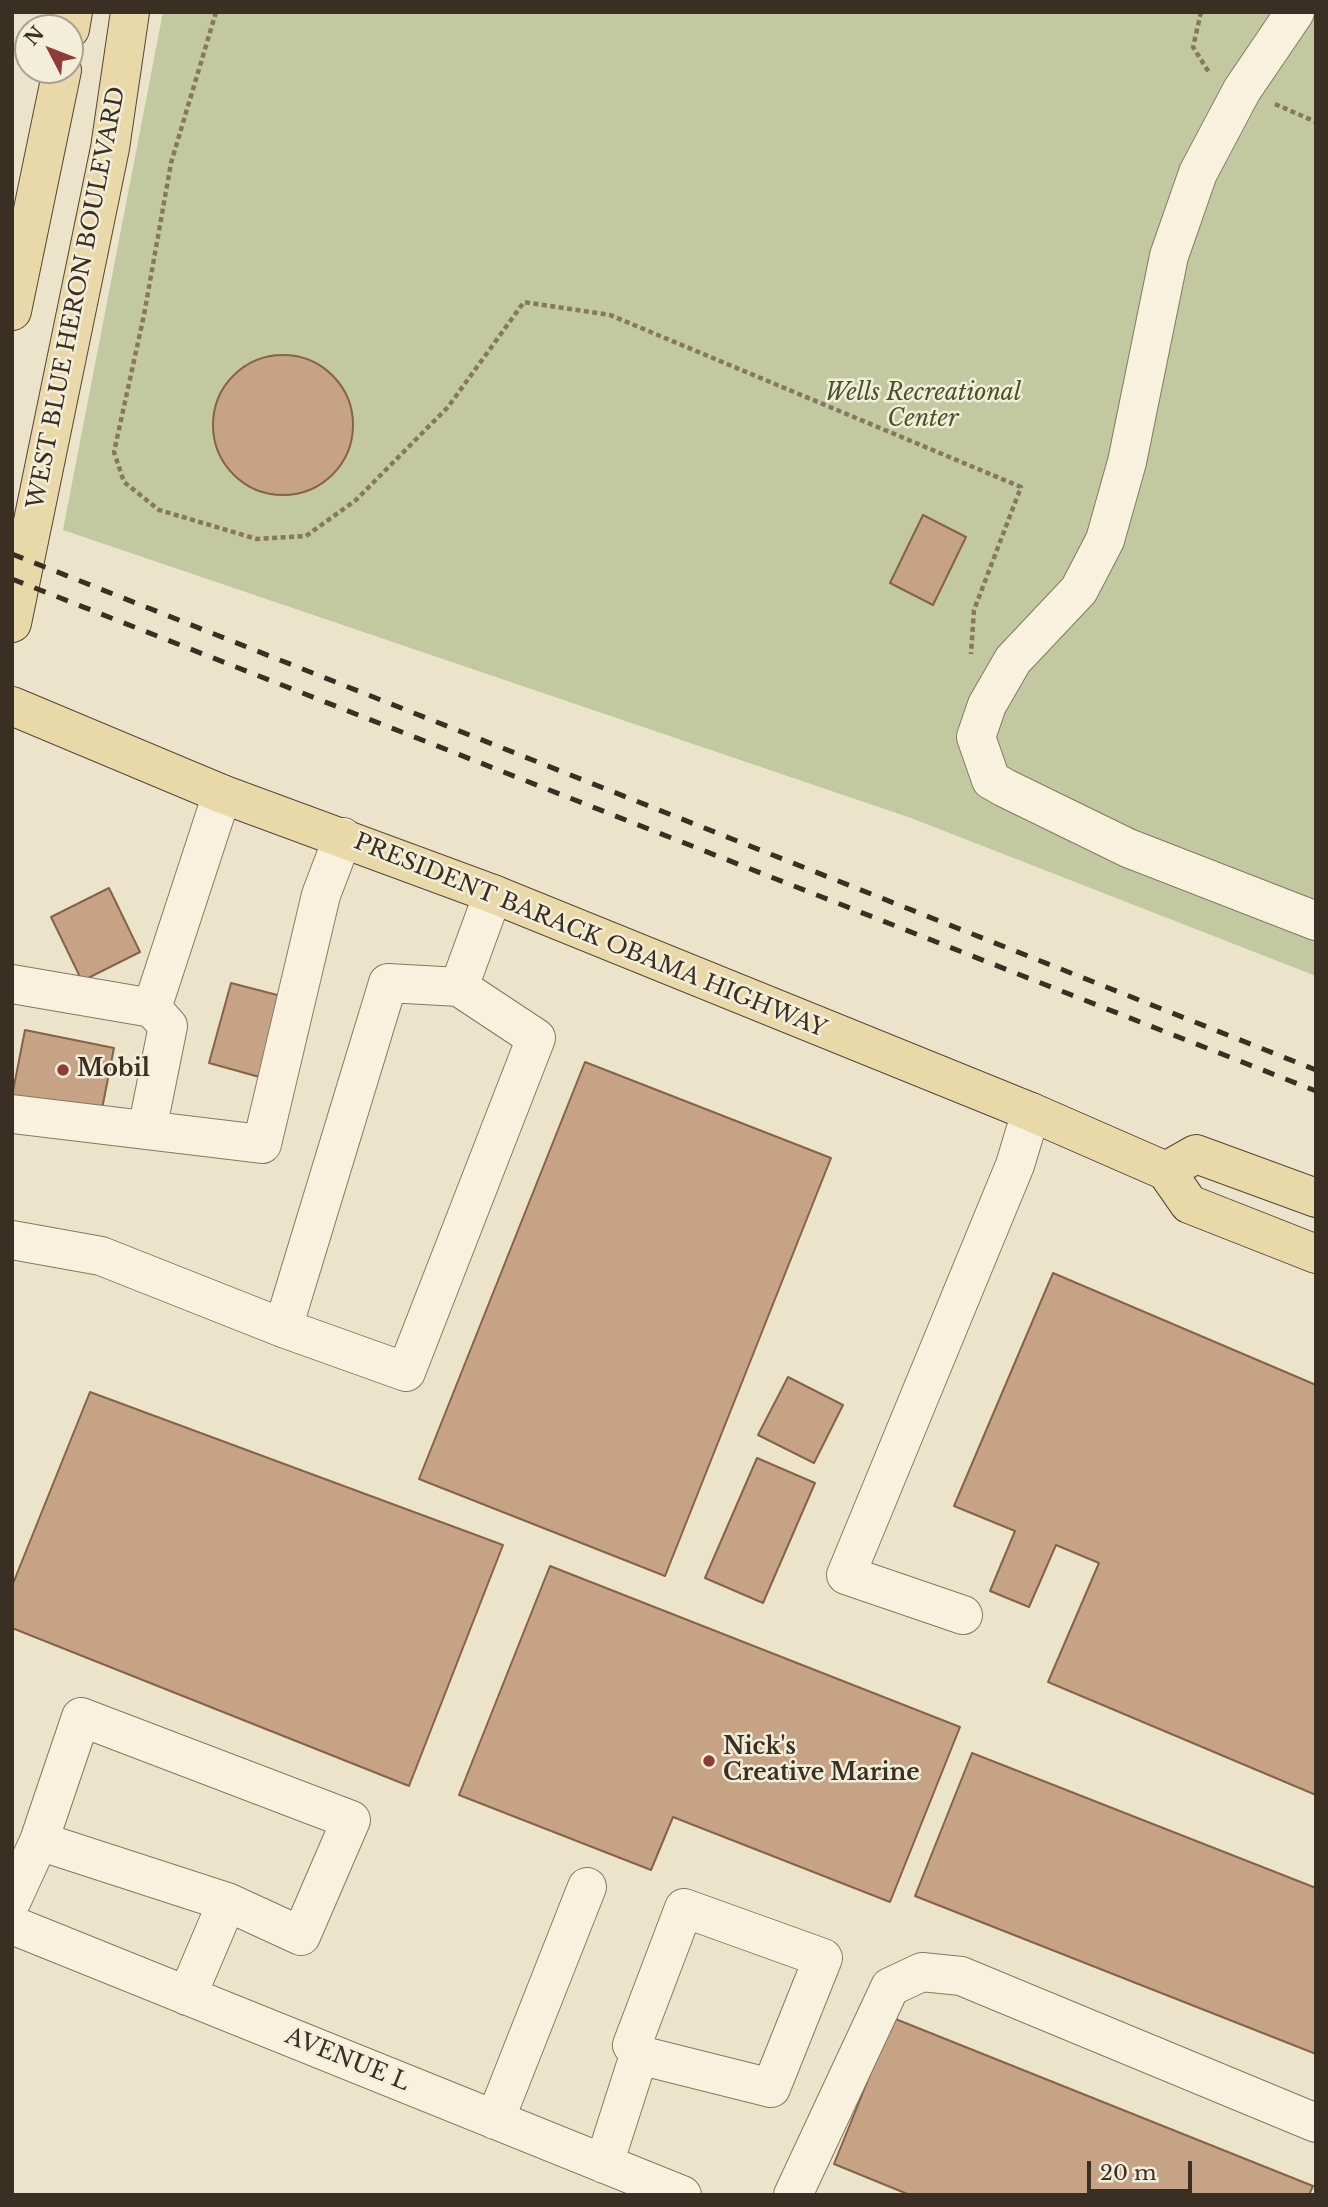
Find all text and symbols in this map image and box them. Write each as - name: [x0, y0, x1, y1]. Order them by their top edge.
- north arrow: [14, 14, 84, 84]
- text: N: [20, 22, 49, 50]
- street label: WEST BLUE HERON BOULEVARD: [22, 84, 132, 512]
- park label: Wells Recreational Center: [825, 380, 1021, 434]
- street label: PRESIDENT BARACK OBAMA HIGHWAY: [350, 828, 830, 1044]
- place label: Mobil: [77, 1056, 150, 1084]
- marker: Mobil: [55, 1062, 71, 1078]
- place label: Nick's Creative Marine: [723, 1734, 920, 1788]
- marker: Nick's Creative Marine: [701, 1753, 717, 1769]
- street label: AVENUE L: [281, 2023, 413, 2097]
- scale bar: [1090, 2148, 1195, 2192]
- text: 20 m: [1100, 2160, 1157, 2186]

